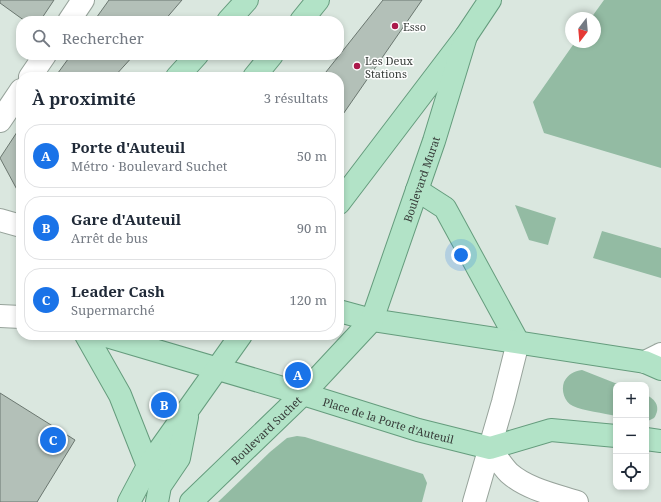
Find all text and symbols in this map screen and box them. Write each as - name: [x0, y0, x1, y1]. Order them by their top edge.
- north arrow: [565, 12, 601, 48]
- search box: [16, 16, 344, 60]
- place label: Esso: [403, 19, 426, 34]
- marker: Esso: [390, 21, 400, 31]
- icon: search: [30, 27, 52, 49]
- text: Rechercher: [62, 28, 144, 48]
- place label: Les Deux Stations: [365, 53, 413, 81]
- marker: Les Deux Stations: [352, 61, 362, 71]
- text: À proximité: [32, 87, 136, 110]
- text: 3 résultats: [264, 89, 328, 107]
- street label: Boulevard Murat: [399, 134, 443, 224]
- text: Porte d'Auteuil: [71, 137, 185, 157]
- text: A: [41, 147, 51, 165]
- text: 50 m: [297, 147, 327, 165]
- text: Métro · Boulevard Suchet: [71, 157, 227, 175]
- text: Gare d'Auteuil: [71, 209, 181, 229]
- text: B: [42, 219, 50, 237]
- text: 90 m: [297, 219, 327, 237]
- text: Arrêt de bus: [71, 229, 148, 247]
- your location: [451, 245, 471, 265]
- text: Leader Cash: [71, 281, 165, 301]
- text: C: [42, 291, 50, 309]
- text: 120 m: [290, 291, 327, 309]
- text: Supermarché: [71, 301, 155, 319]
- pin: A: [285, 360, 311, 390]
- map controls: [613, 382, 649, 490]
- button: +: [613, 382, 649, 418]
- pin: B: [151, 390, 177, 420]
- street label: Boulevard Suchet: [227, 392, 304, 467]
- street label: Place de la Porte d'Auteuil: [321, 393, 456, 446]
- button: −: [613, 418, 649, 454]
- pin: C: [40, 425, 66, 455]
- button: locate: [613, 454, 649, 490]

